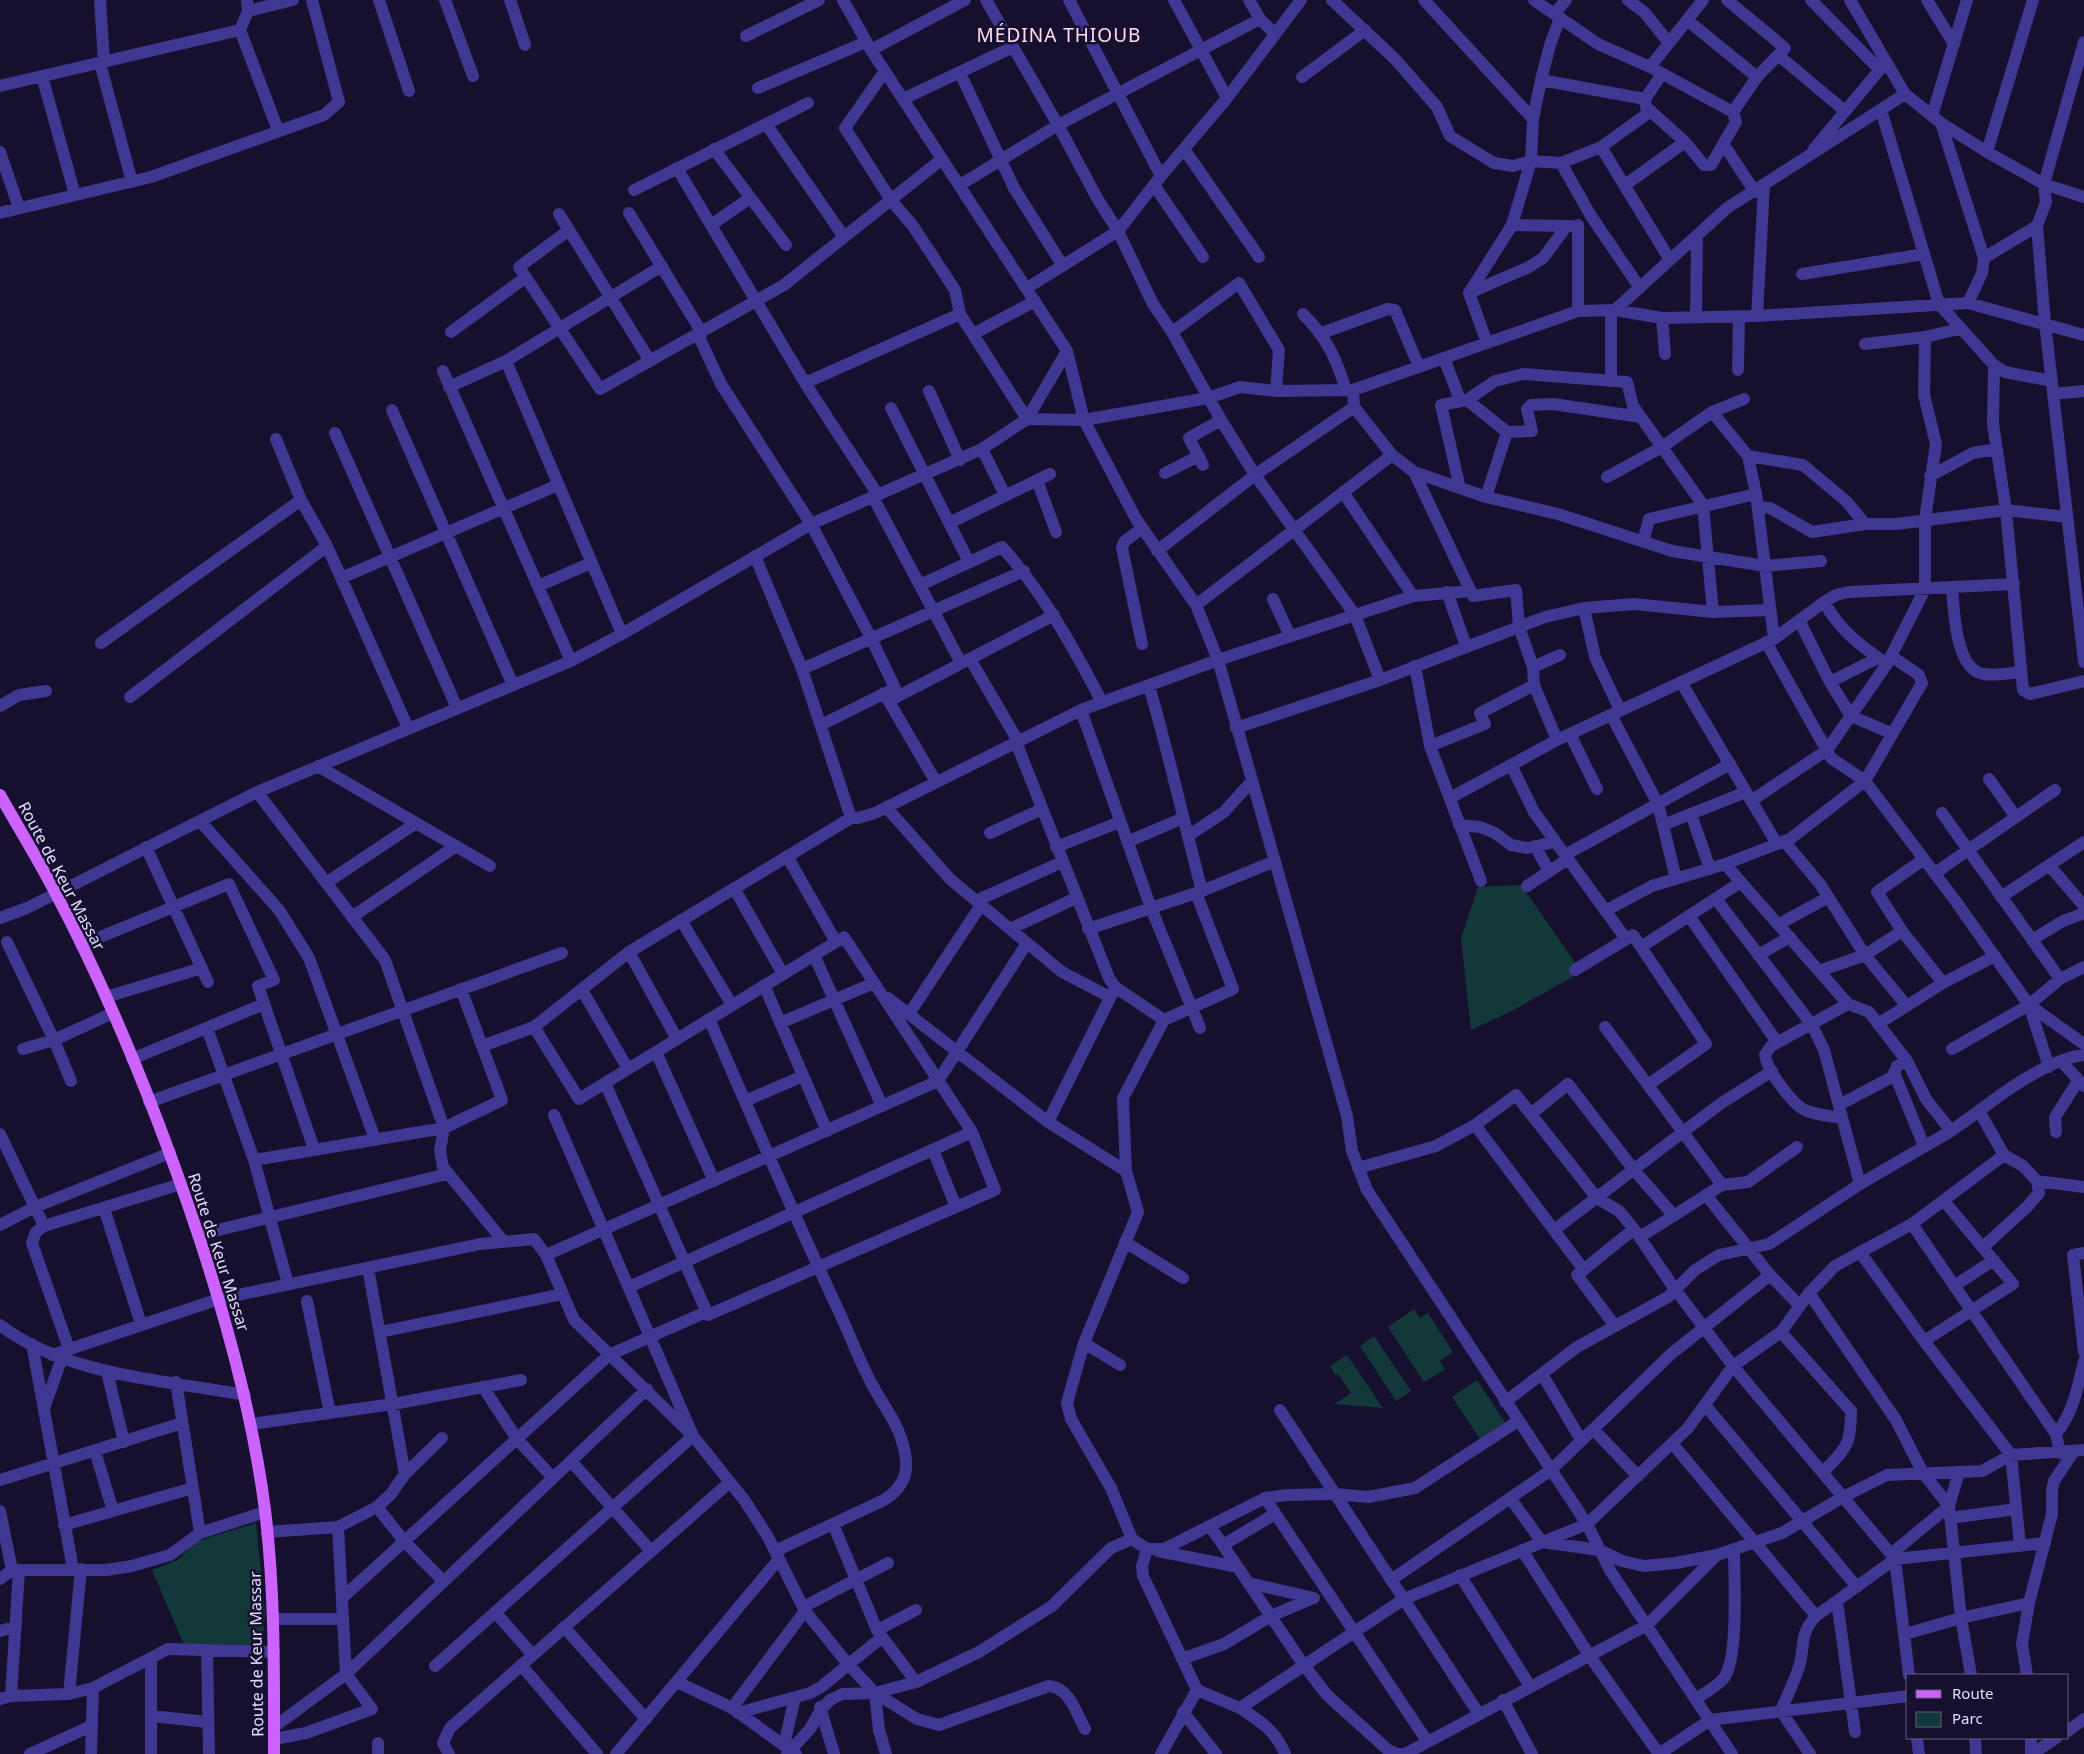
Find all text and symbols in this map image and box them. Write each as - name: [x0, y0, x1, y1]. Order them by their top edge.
- district label: MÉDINA THIOUB: [977, 22, 1141, 48]
- street label: Route de Keur Massar: [13, 798, 111, 955]
- street label: Route de Keur Massar: [183, 1170, 255, 1334]
- street label: Route de Keur Massar: [244, 1571, 268, 1737]
- legend: [1906, 1674, 2069, 1739]
- text: Route: [1952, 1683, 1994, 1703]
- text: Parc: [1952, 1708, 1983, 1728]

